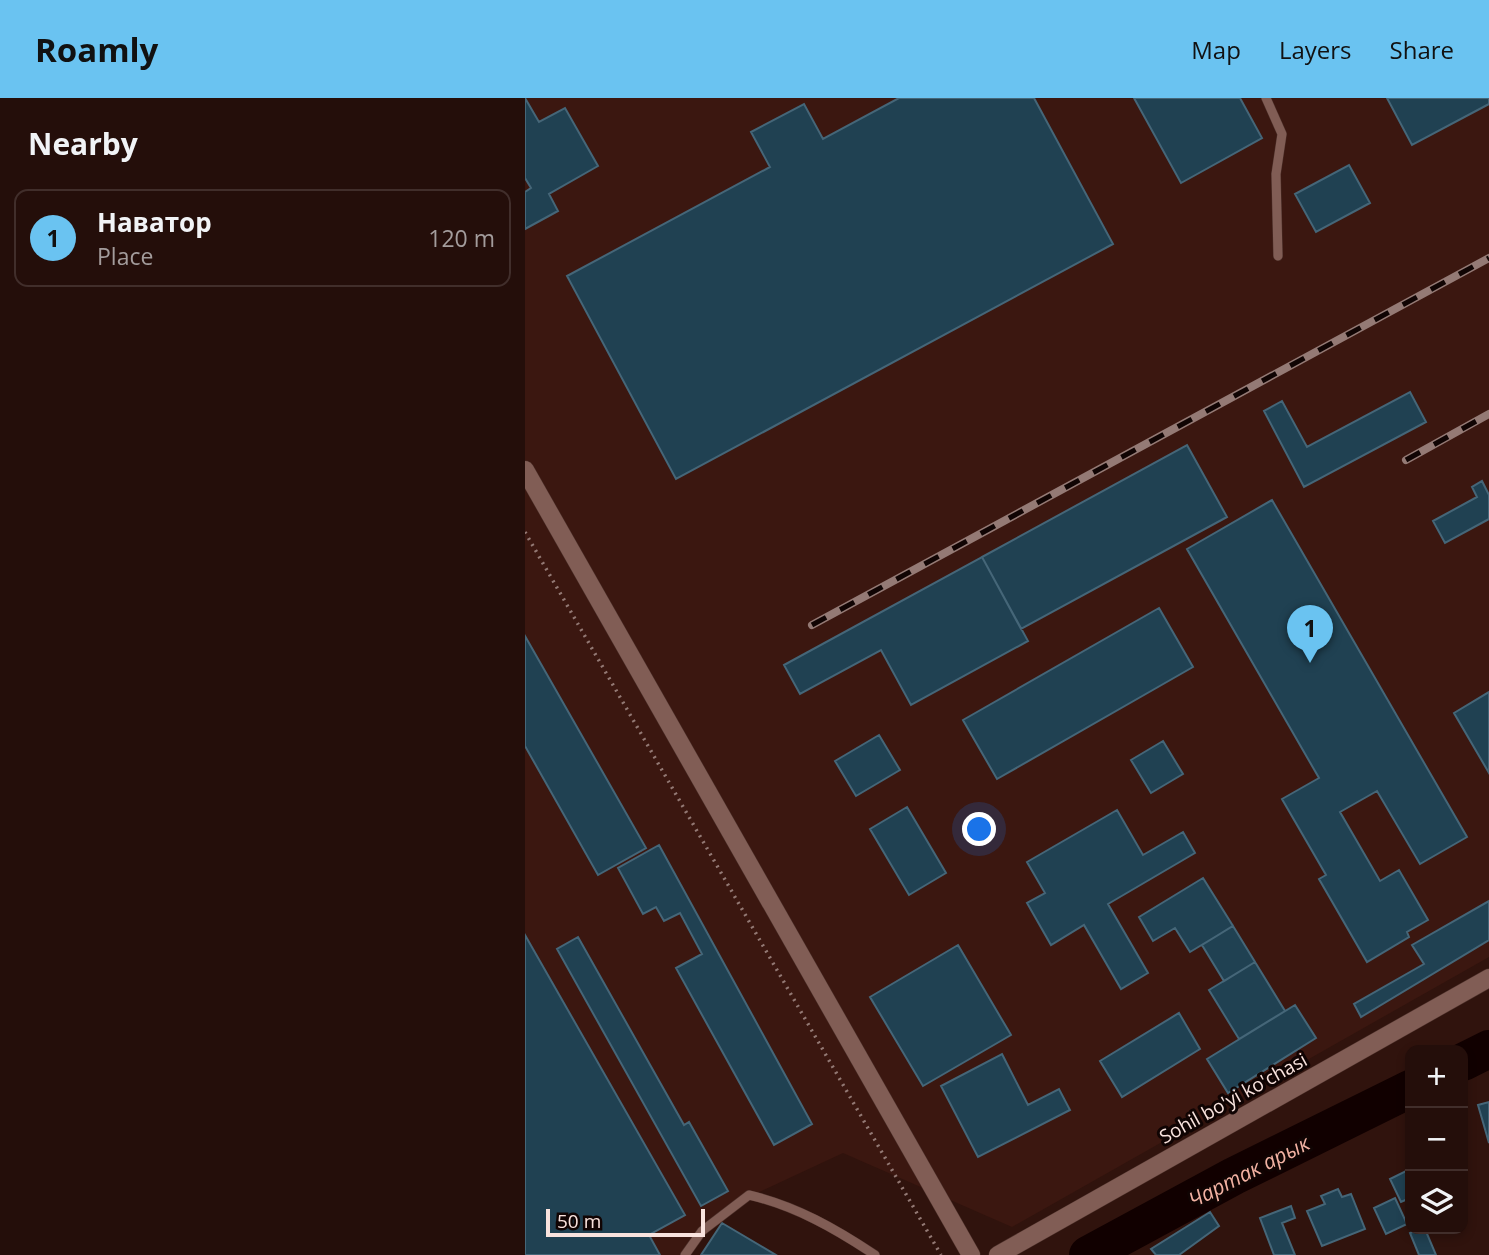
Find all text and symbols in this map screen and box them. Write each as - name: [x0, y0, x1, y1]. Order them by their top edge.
- text: Roamly: [35, 27, 158, 72]
- text: Map: [1191, 33, 1241, 66]
- text: Layers: [1279, 33, 1352, 66]
- text: Share: [1390, 33, 1454, 66]
- text: Nearby: [28, 123, 138, 164]
- text: Наватор: [97, 204, 212, 240]
- text: 1: [46, 222, 60, 254]
- text: 120 m: [428, 222, 495, 254]
- text: Place: [97, 240, 153, 272]
- pin: 1: [1287, 605, 1333, 663]
- your location: [962, 812, 996, 846]
- map controls: [1405, 1045, 1468, 1234]
- button: +: [1405, 1045, 1468, 1108]
- street label: Sohil bo'yi ko'chasi: [1154, 1047, 1312, 1149]
- button: −: [1405, 1108, 1468, 1171]
- water label: Чартак арык: [1183, 1128, 1316, 1214]
- button: layers: [1405, 1171, 1468, 1234]
- scale bar: [546, 1206, 705, 1238]
- text: 50 m: [557, 1208, 601, 1234]

